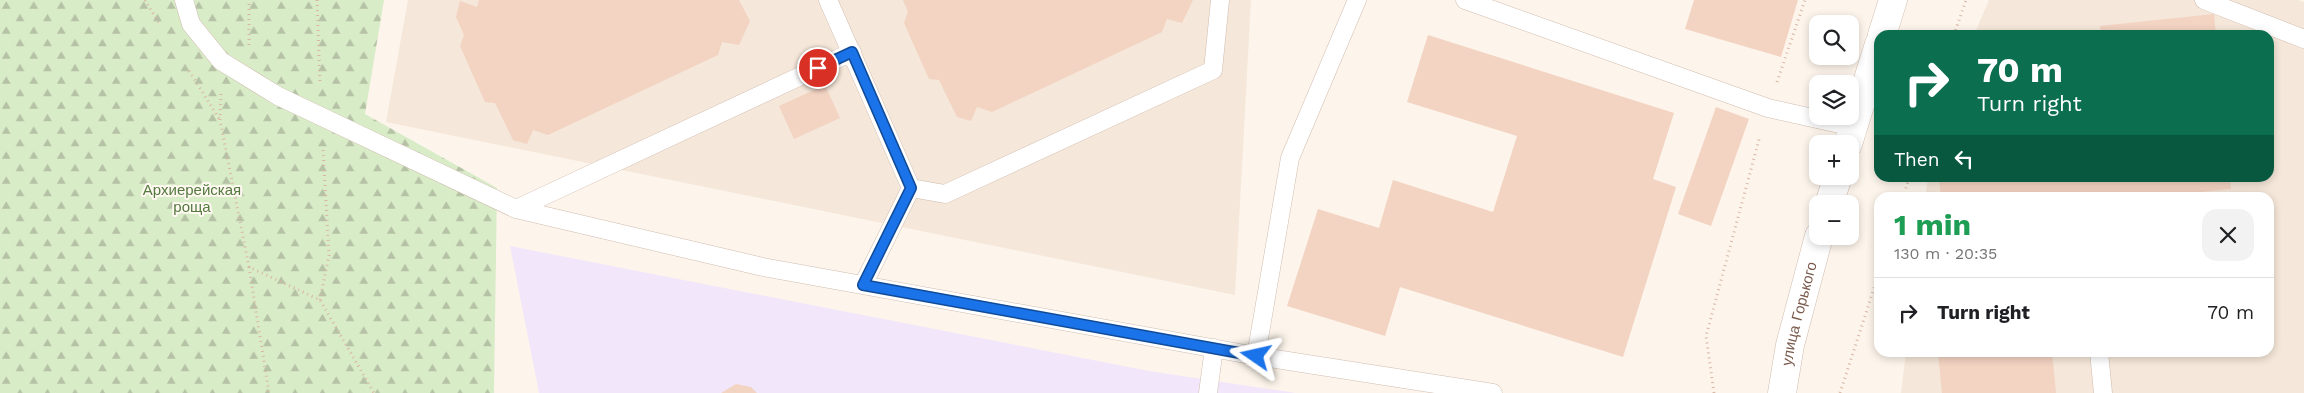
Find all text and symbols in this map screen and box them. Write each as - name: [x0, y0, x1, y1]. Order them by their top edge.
- map controls: [1809, 15, 1859, 245]
- button: search: [1809, 15, 1859, 65]
- pin: [797, 47, 839, 89]
- text: 70 m: [1977, 49, 2063, 91]
- icon: right: [1894, 50, 1959, 115]
- icon: arrive: [804, 54, 832, 82]
- button: layers: [1809, 75, 1859, 125]
- text: Turn right: [1977, 91, 2082, 116]
- button: +: [1809, 135, 1859, 185]
- icon: left: [1950, 145, 1978, 173]
- text: Then: [1894, 148, 1940, 171]
- park label: Архиерейская роща: [143, 181, 241, 216]
- button: −: [1809, 195, 1859, 245]
- text: 1 min: [1894, 207, 1971, 242]
- button: close: [2202, 209, 2254, 261]
- text: 130 m · 20:35: [1894, 244, 1997, 263]
- street label: улица Горького: [1778, 260, 1821, 367]
- icon: right: [1894, 299, 1922, 327]
- text: Turn right: [1937, 301, 2030, 324]
- text: 70 m: [2207, 301, 2254, 324]
- position arrow: [1229, 329, 1281, 381]

